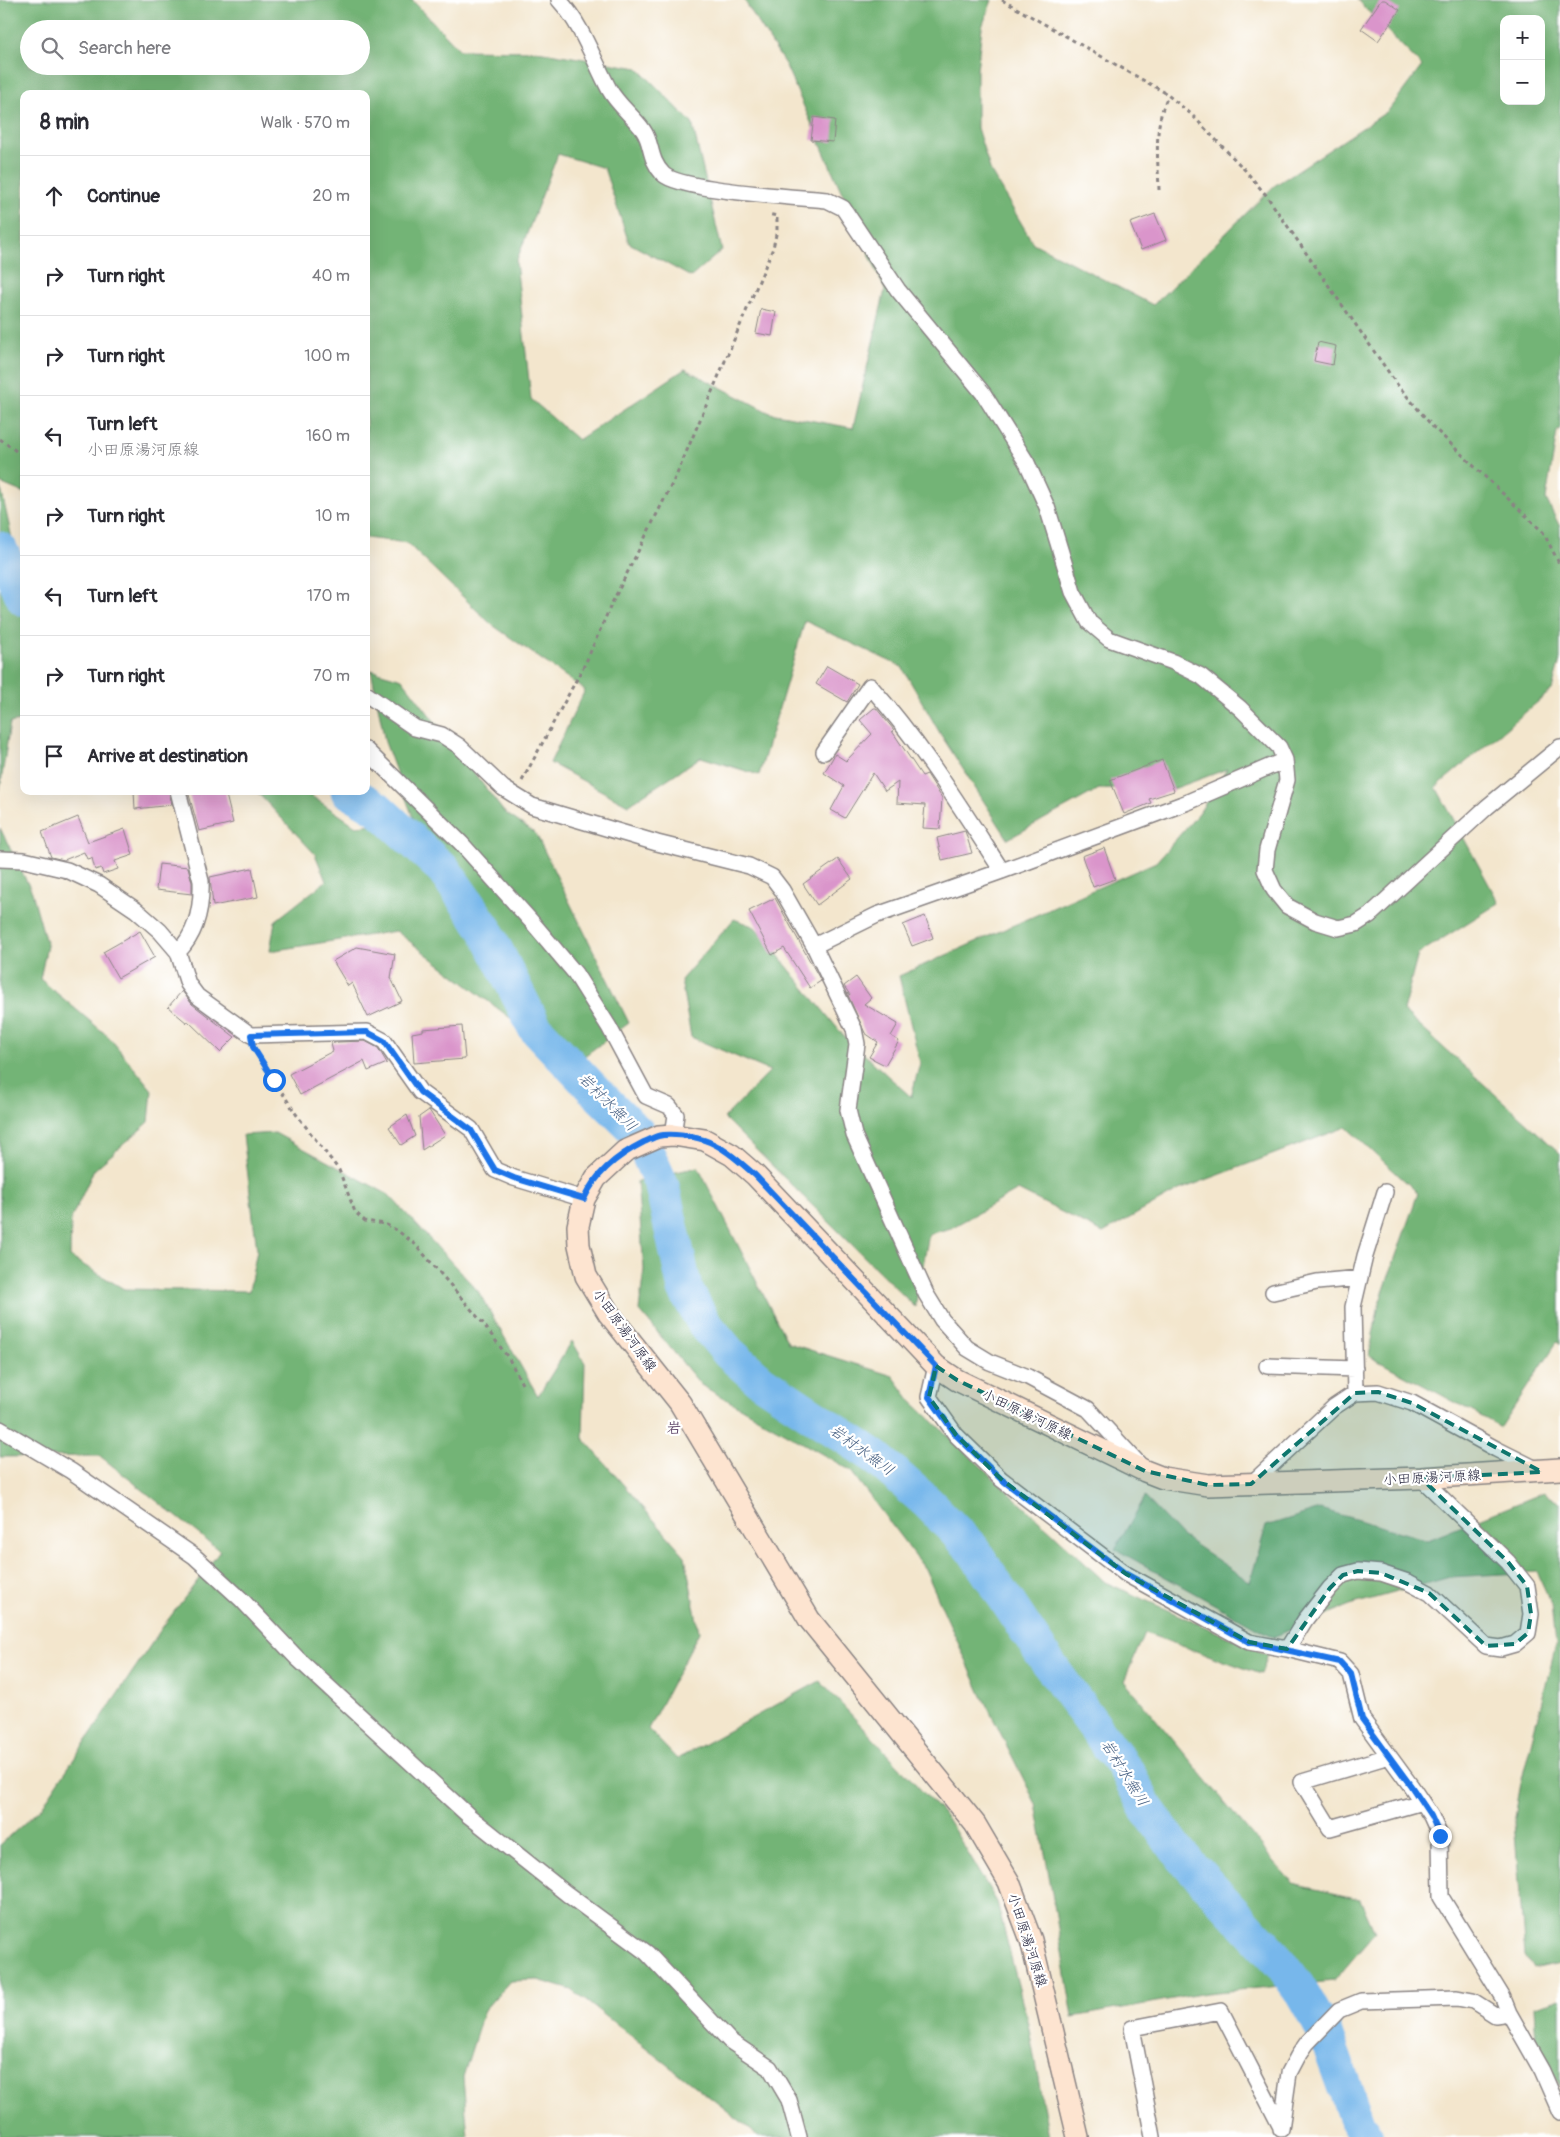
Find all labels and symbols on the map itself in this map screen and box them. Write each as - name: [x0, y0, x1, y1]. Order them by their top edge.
- route start: [263, 1069, 286, 1092]
- water label: 岩村水無川: [574, 1069, 641, 1136]
- street label: 小田原湯河原線: [589, 1286, 660, 1375]
- street label: 小田原湯河原線: [979, 1385, 1075, 1444]
- district label: 岩: [666, 1419, 682, 1438]
- water label: 岩村水無川: [826, 1421, 898, 1480]
- street label: 小田原湯河原線: [1383, 1466, 1481, 1489]
- water label: 岩村水無川: [1097, 1736, 1153, 1810]
- route end: [1429, 1825, 1452, 1848]
- street label: 小田原湯河原線: [1004, 1891, 1051, 1989]

